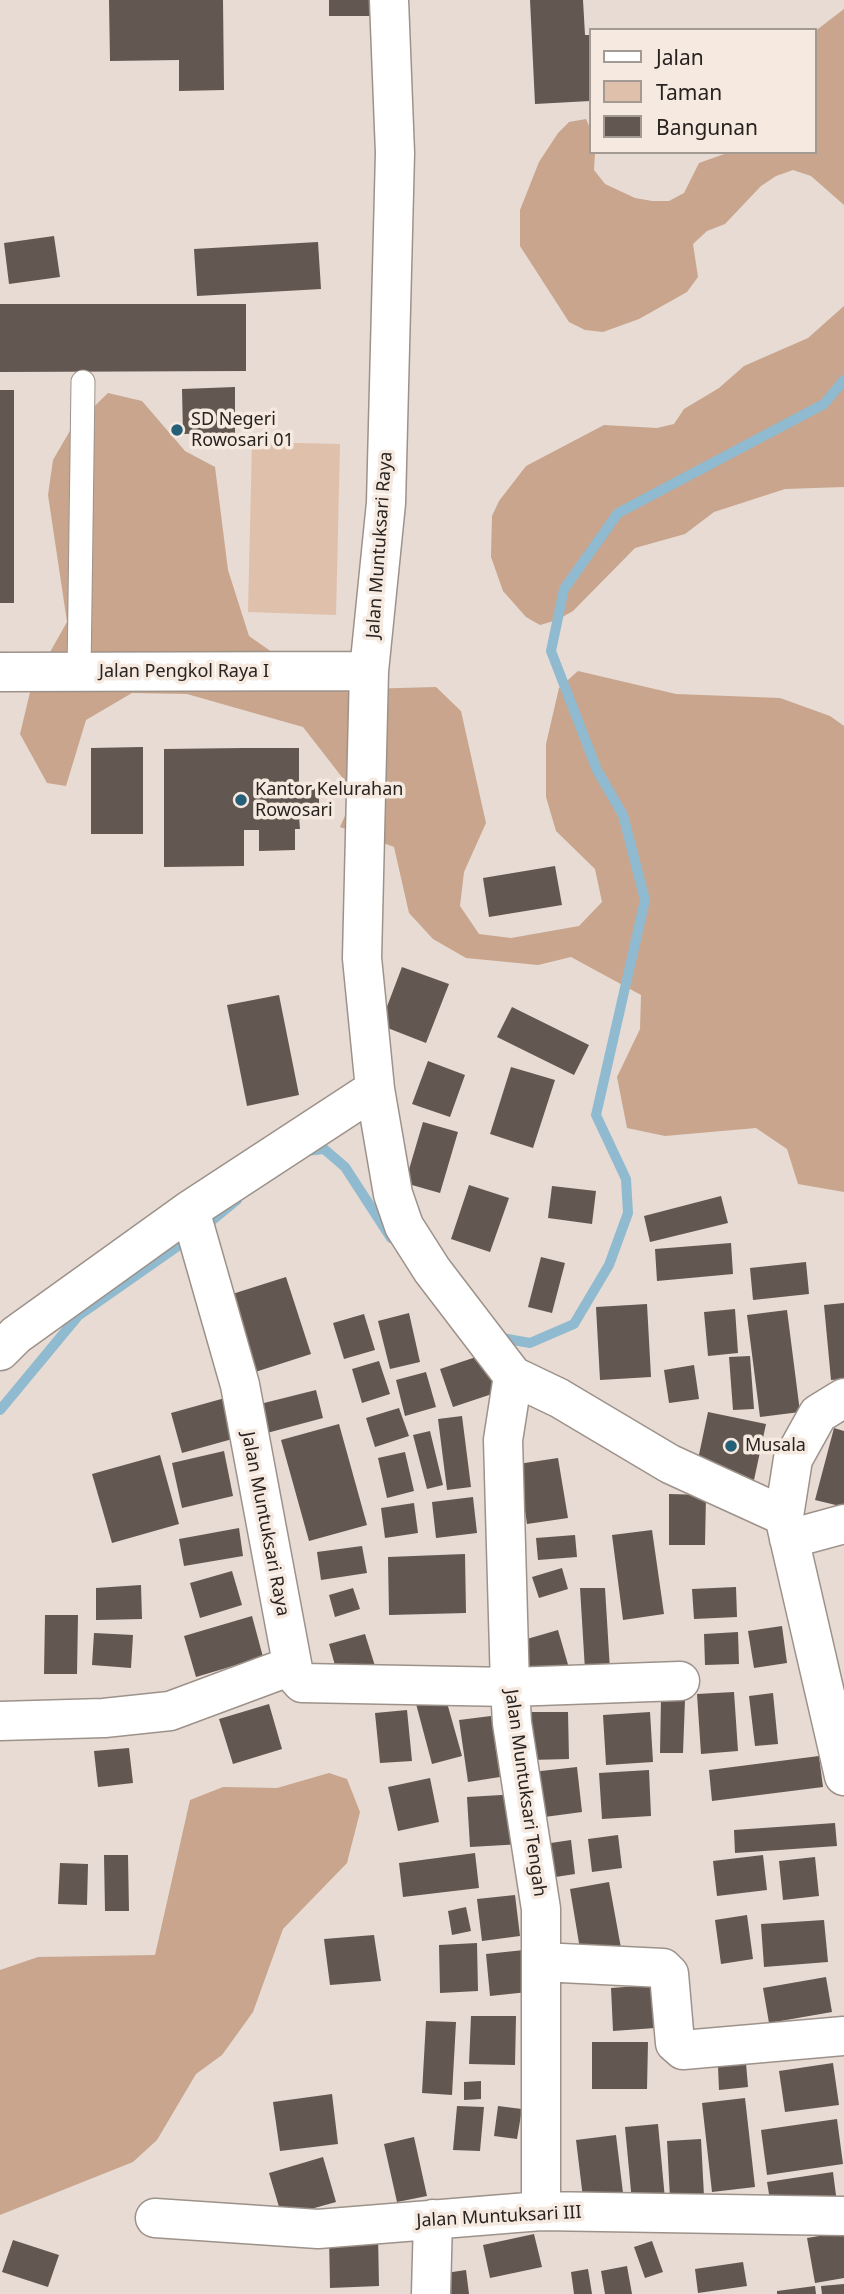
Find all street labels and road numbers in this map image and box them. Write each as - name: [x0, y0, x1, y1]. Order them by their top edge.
- street label: Jalan Muntuksari Raya: [363, 451, 397, 639]
- street label: Jalan Pengkol Raya I: [99, 661, 269, 683]
- street label: Jalan Muntuksari Raya: [237, 1430, 293, 1618]
- street label: Jalan Muntuksari Tengah: [500, 1688, 550, 1898]
- street label: Jalan Muntuksari III: [416, 2202, 582, 2232]

